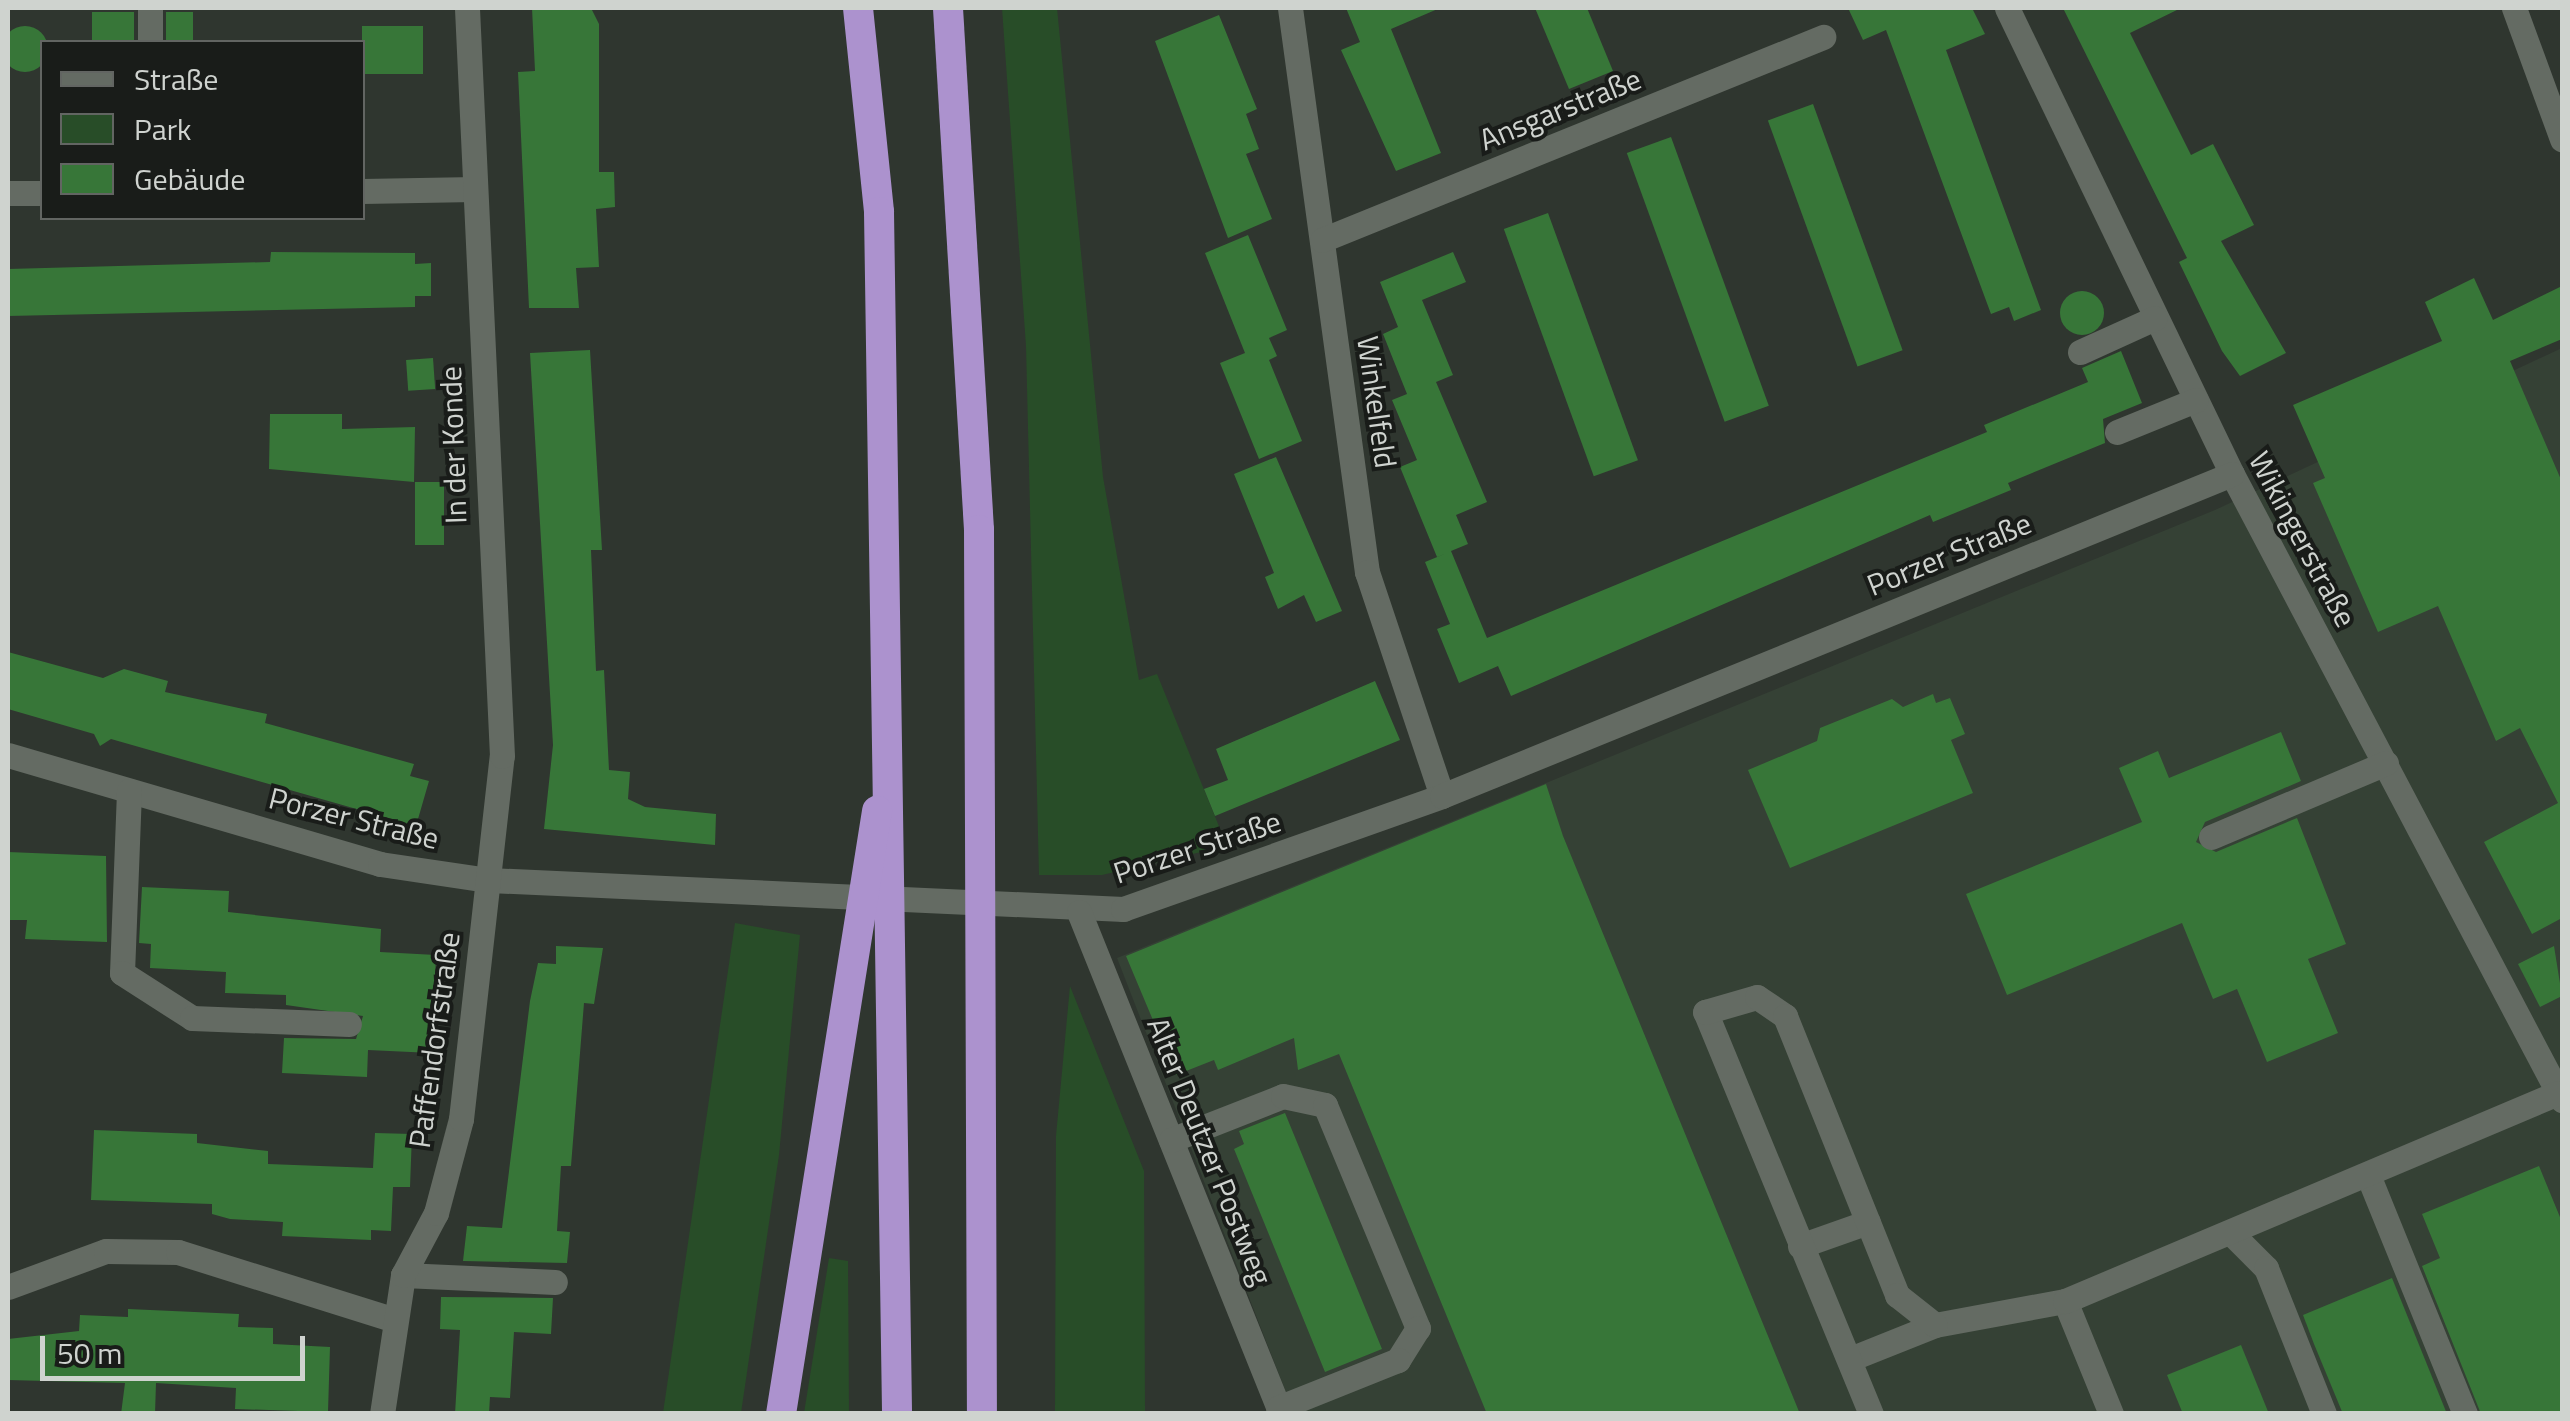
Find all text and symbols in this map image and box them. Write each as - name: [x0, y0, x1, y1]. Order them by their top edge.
- legend: [40, 40, 365, 220]
- text: Straße: [134, 56, 218, 102]
- street label: Ansgarstraße: [1474, 60, 1646, 158]
- text: Park: [134, 106, 191, 152]
- text: Gebäude: [134, 156, 245, 202]
- street label: Winkelfeld: [1350, 334, 1404, 470]
- street label: In der Konde: [432, 366, 474, 524]
- street label: Wikingerstraße: [2242, 445, 2364, 633]
- street label: Porzer Straße: [1862, 505, 2036, 603]
- street label: Porzer Straße: [265, 780, 443, 856]
- street label: Porzer Straße: [1109, 803, 1285, 891]
- street label: Paffendorfstraße: [401, 930, 467, 1150]
- street label: Alter Deutzer Postweg: [1140, 1012, 1280, 1290]
- scale bar: [45, 1316, 310, 1378]
- text: 50 m: [57, 1330, 122, 1376]

